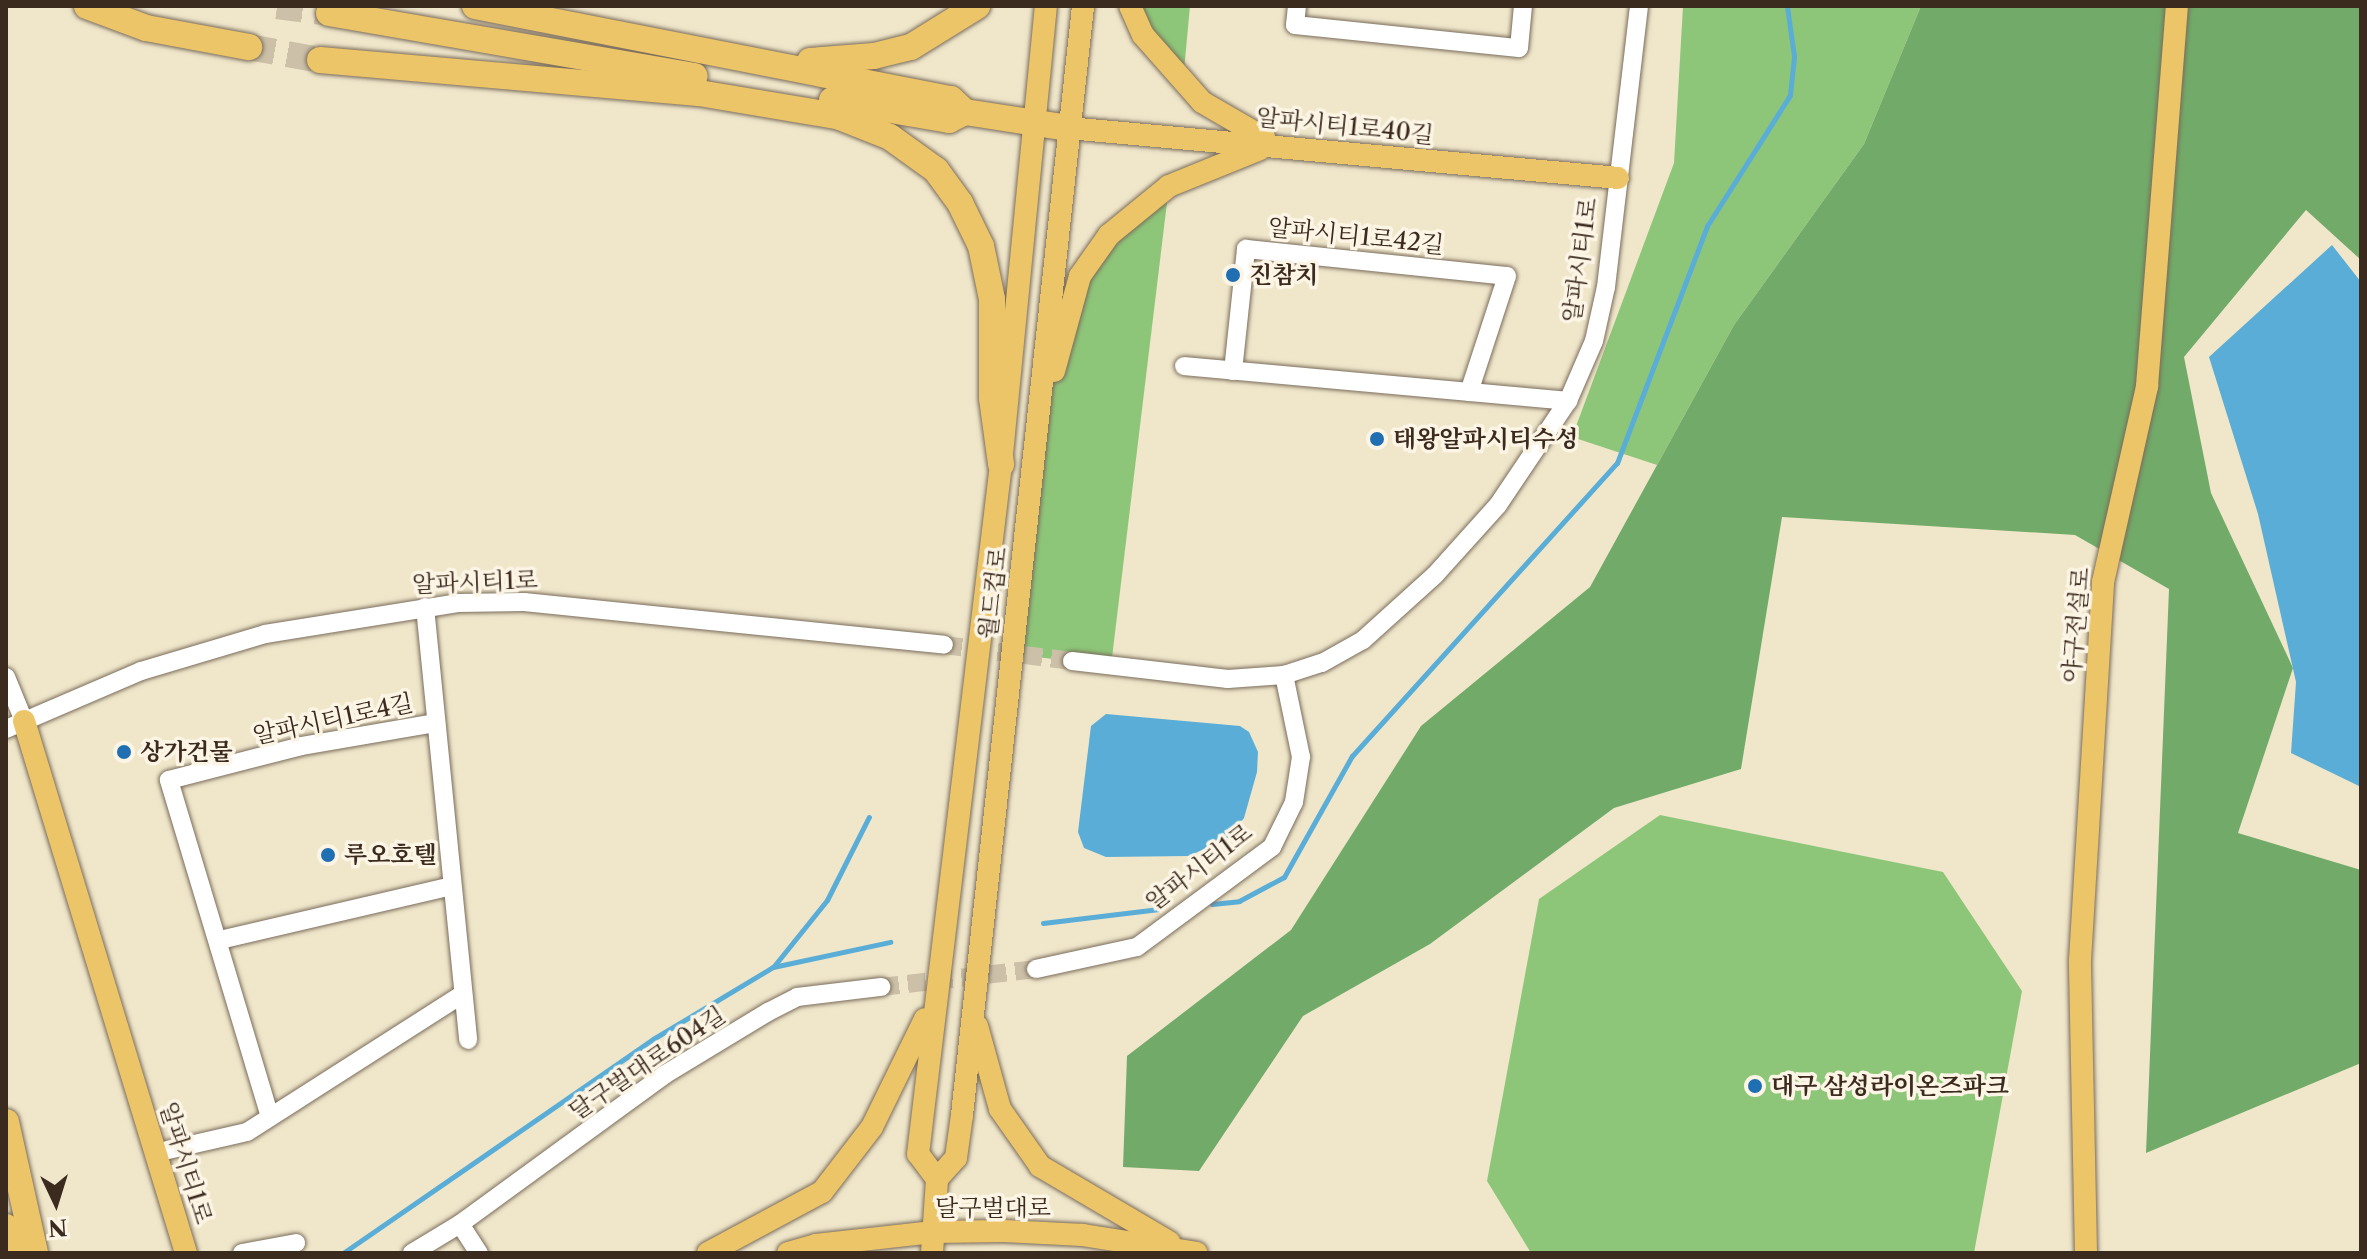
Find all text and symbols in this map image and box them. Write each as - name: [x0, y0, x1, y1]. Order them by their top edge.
- street label: 알파시티1로40길: [1255, 102, 1435, 150]
- street label: 알파시티1로: [1557, 196, 1603, 324]
- street label: 알파시티1로42길: [1267, 212, 1445, 260]
- place label: 진참치: [1249, 261, 1319, 289]
- marker: 진참치: [1224, 266, 1242, 284]
- place label: 태왕알파시티수성: [1393, 425, 1578, 453]
- marker: 태왕알파시티수성: [1368, 430, 1386, 448]
- street label: 월드컵로: [973, 545, 1013, 641]
- street label: 알파시티1로: [412, 565, 538, 599]
- street label: 야구전설로: [2057, 566, 2095, 684]
- street label: 알파시티1로4길: [250, 688, 416, 750]
- place label: 상가건물: [140, 738, 233, 766]
- marker: 상가건물: [115, 743, 133, 761]
- street label: 알파시티1로: [1140, 818, 1258, 916]
- place label: 루오호텔: [344, 841, 437, 869]
- marker: 루오호텔: [319, 846, 337, 864]
- street label: 달구벌대로604길: [563, 1000, 731, 1126]
- place label: 대구 삼성라이온즈파크: [1771, 1072, 2009, 1100]
- marker: 대구 삼성라이온즈파크: [1746, 1077, 1764, 1095]
- street label: 알파시티1로: [154, 1099, 218, 1227]
- north arrow: [16, 1163, 96, 1243]
- street label: 달구벌대로: [935, 1194, 1051, 1222]
- text: N: [47, 1213, 68, 1242]

